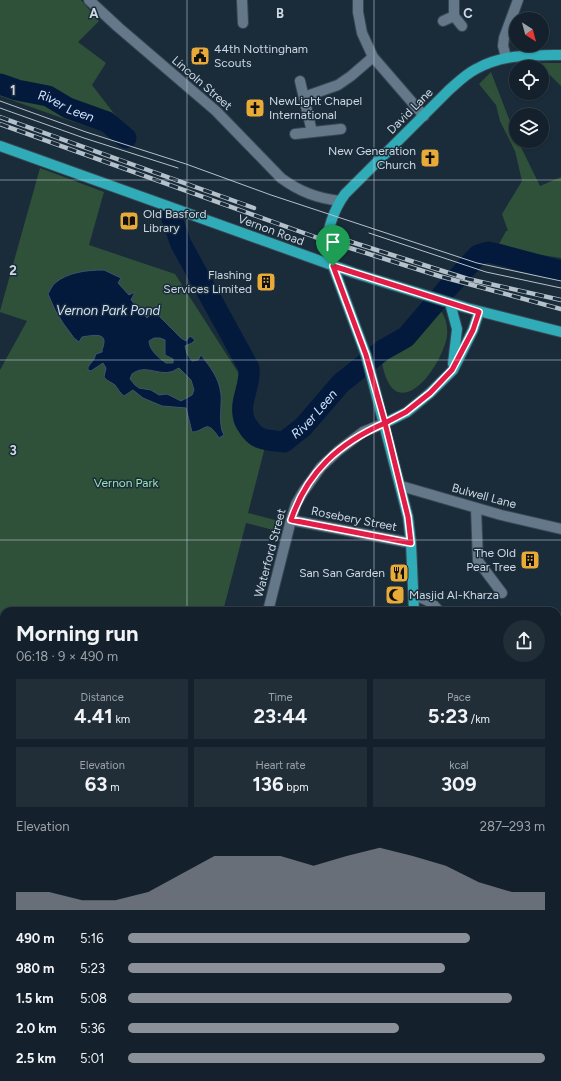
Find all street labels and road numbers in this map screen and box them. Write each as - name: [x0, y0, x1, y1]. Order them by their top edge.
- street label: Lincoln Street: [169, 53, 235, 113]
- street label: David Lane: [384, 85, 436, 137]
- street label: Vernon Road: [236, 212, 306, 248]
- street label: Bulwell Lane: [450, 481, 518, 511]
- street label: Rosebery Street: [310, 504, 399, 534]
- street label: Waterford Street: [251, 507, 289, 599]

